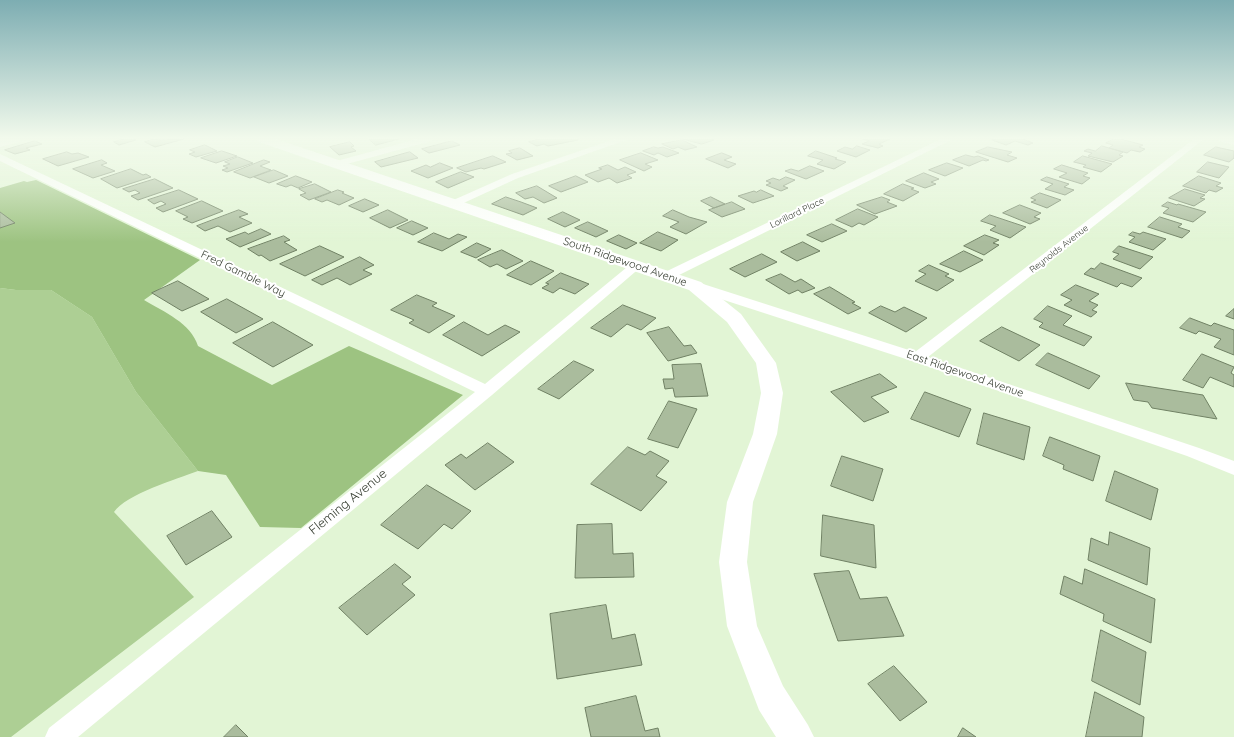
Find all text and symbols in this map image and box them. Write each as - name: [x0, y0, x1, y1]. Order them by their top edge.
- street label: Lorillard Place: [768, 195, 826, 231]
- street label: Reynolds Avenue: [1027, 223, 1091, 275]
- street label: South Ridgewood Avenue: [561, 235, 689, 289]
- street label: Fred Gamble Way: [199, 248, 287, 300]
- street label: East Ridgewood Avenue: [905, 348, 1025, 400]
- street label: Fleming Avenue: [306, 466, 390, 538]

